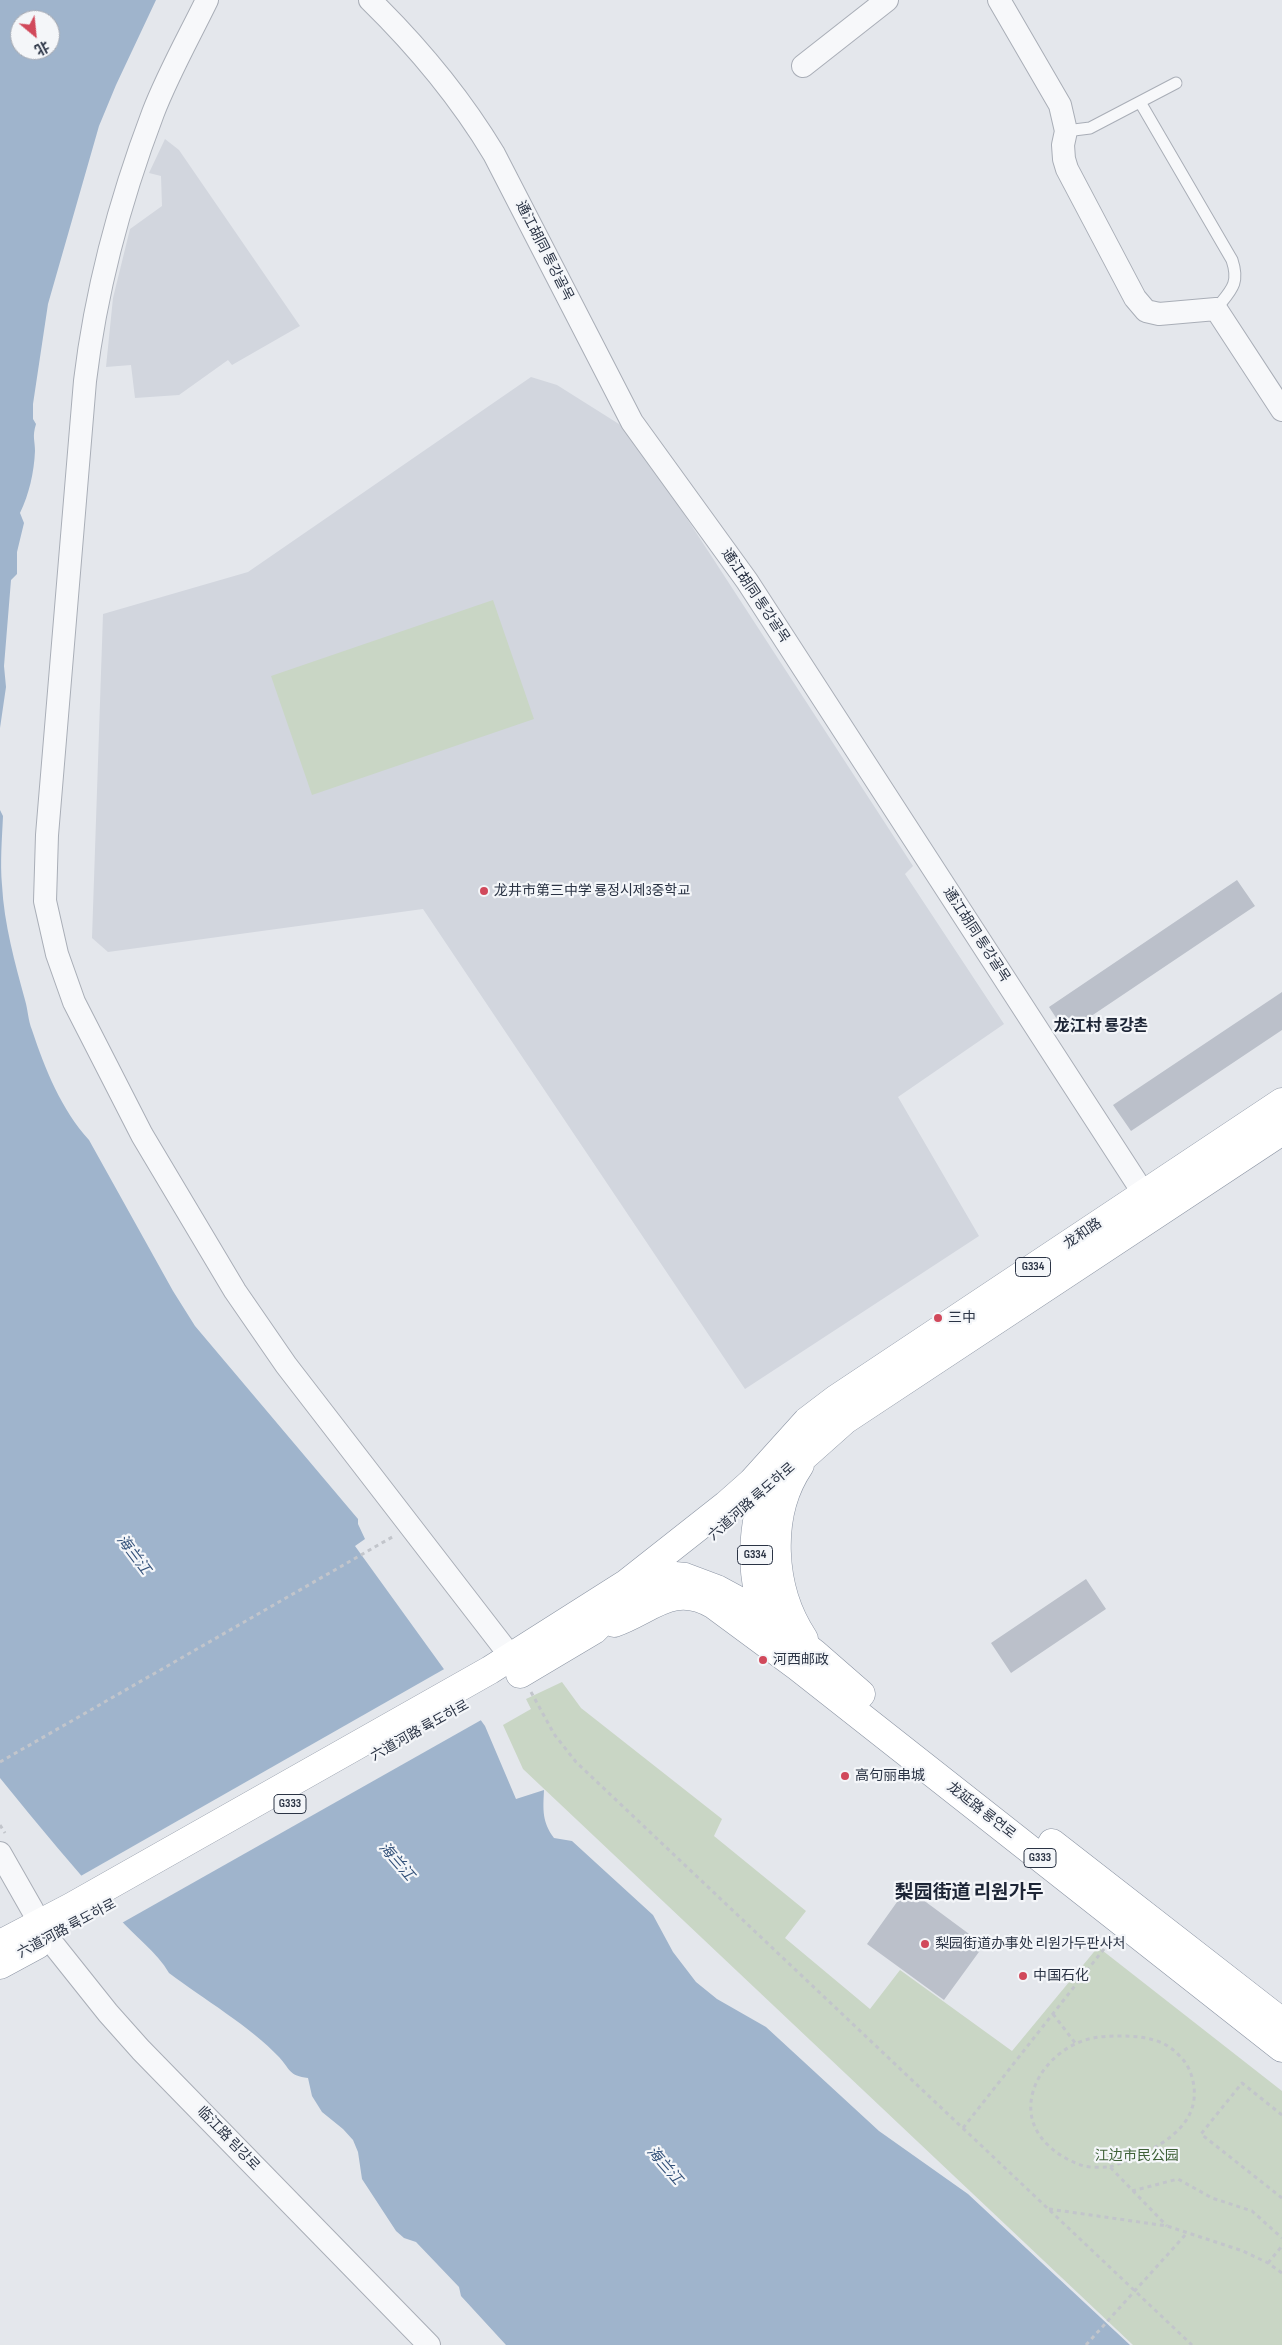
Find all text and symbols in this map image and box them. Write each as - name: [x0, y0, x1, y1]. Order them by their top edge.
- north arrow: [10, 10, 60, 60]
- text: 北: [32, 37, 52, 59]
- street label: 通江胡同 통강골목: [512, 198, 576, 304]
- street label: 通江胡同 통강골목: [717, 546, 793, 646]
- place label: 龙井市第三中学 룡정시제3중학교: [494, 883, 690, 899]
- street label: 通江胡同 통강골목: [939, 884, 1013, 986]
- marker: 龙井市第三中学 룡정시제3중학교: [478, 885, 490, 897]
- district label: 龙江村 룡강촌: [1054, 1017, 1148, 1037]
- street label: 龙和路: [1061, 1215, 1105, 1253]
- road number: G334: [1016, 1258, 1050, 1276]
- place label: 三中: [948, 1310, 976, 1326]
- marker: 三中: [932, 1312, 944, 1324]
- street label: 六道河路 륙도하로: [705, 1460, 799, 1544]
- water label: 海兰江: [112, 1532, 154, 1578]
- road number: G334: [738, 1546, 772, 1564]
- place label: 河西邮政: [773, 1652, 829, 1668]
- marker: 河西邮政: [757, 1654, 769, 1666]
- street label: 六道河路 륙도하로: [368, 1697, 472, 1765]
- place label: 高句丽串城: [855, 1768, 925, 1784]
- marker: 高句丽串城: [839, 1770, 851, 1782]
- street label: 龙延路 룡연로: [943, 1779, 1019, 1843]
- road number: G333: [274, 1795, 306, 1814]
- water label: 海兰江: [374, 1839, 418, 1885]
- road number: G333: [1024, 1849, 1056, 1868]
- district label: 梨园街道 리원가두: [895, 1882, 1043, 1904]
- street label: 六道河路 륙도하로: [15, 1896, 119, 1962]
- place label: 梨园街道办事处 리원가두판사처: [935, 1936, 1125, 1952]
- marker: 梨园街道办事处 리원가두판사처: [919, 1938, 931, 1950]
- place label: 中国石化: [1033, 1968, 1089, 1984]
- marker: 中国石化: [1017, 1970, 1029, 1982]
- street label: 临江路 림강로: [193, 2103, 263, 2175]
- water label: 海兰江: [642, 2143, 686, 2189]
- park label: 江边市民公园: [1095, 2148, 1179, 2164]

